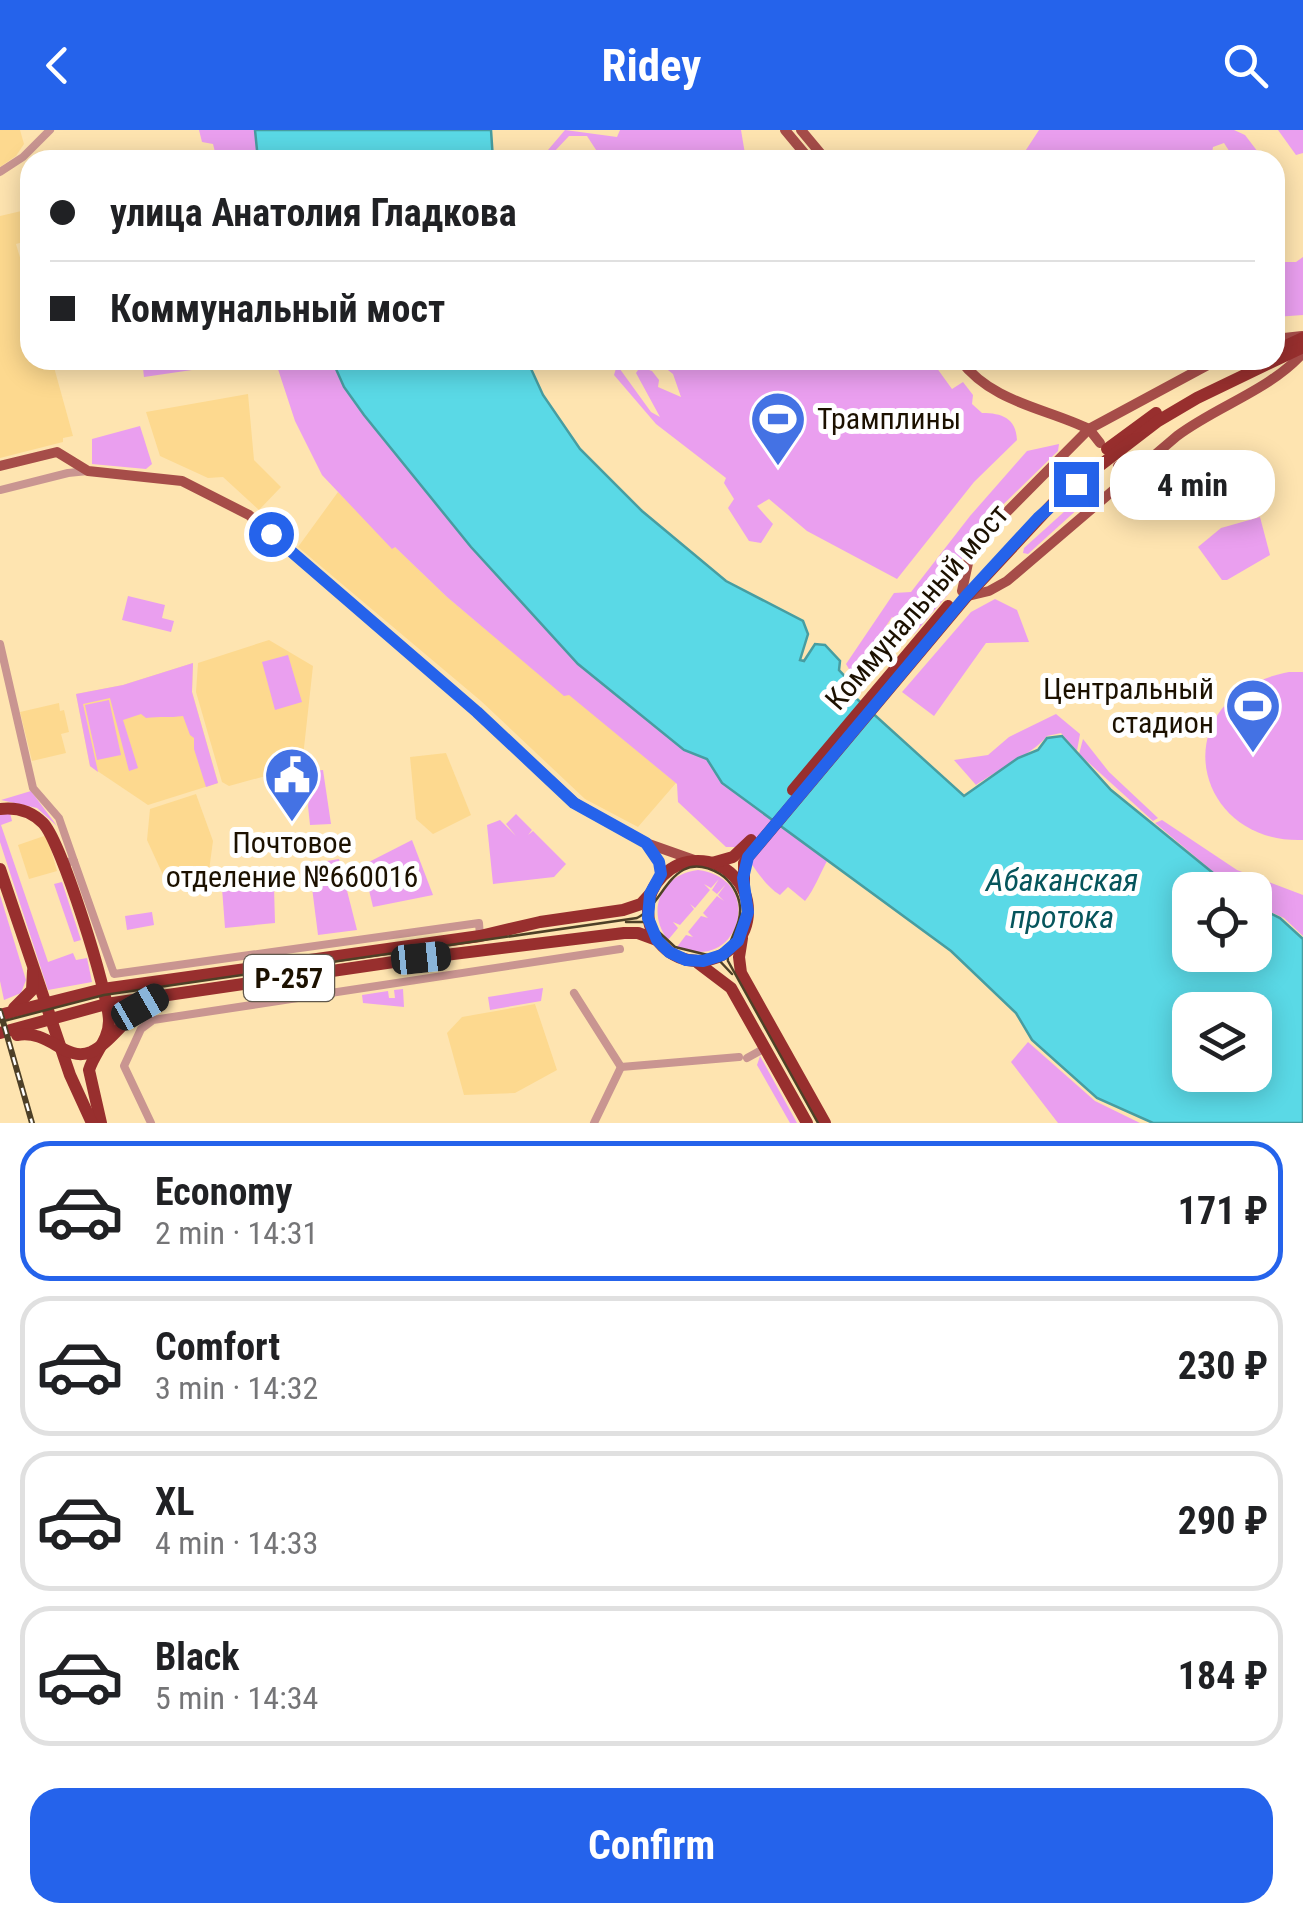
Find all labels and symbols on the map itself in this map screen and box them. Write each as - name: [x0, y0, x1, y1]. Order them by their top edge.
- sports icon: Трамплины: [748, 389, 808, 468]
- place label: Трамплины: [817, 401, 961, 436]
- callout: 4 min: [1111, 449, 1276, 519]
- route end: [1054, 462, 1099, 507]
- street label: Коммунальный мост: [818, 497, 1015, 717]
- route start: [249, 512, 294, 557]
- place label: Центральный стадион: [1043, 671, 1214, 740]
- sports icon: Центральный стадион: [1223, 676, 1283, 755]
- public building icon: Почтовое отделение №660016: [262, 745, 322, 824]
- place label: Почтовое отделение №660016: [166, 825, 418, 894]
- water label: Абаканская протока: [984, 861, 1138, 936]
- car: [390, 940, 452, 976]
- road number: Р-257: [244, 955, 334, 1001]
- car: [107, 979, 173, 1035]

